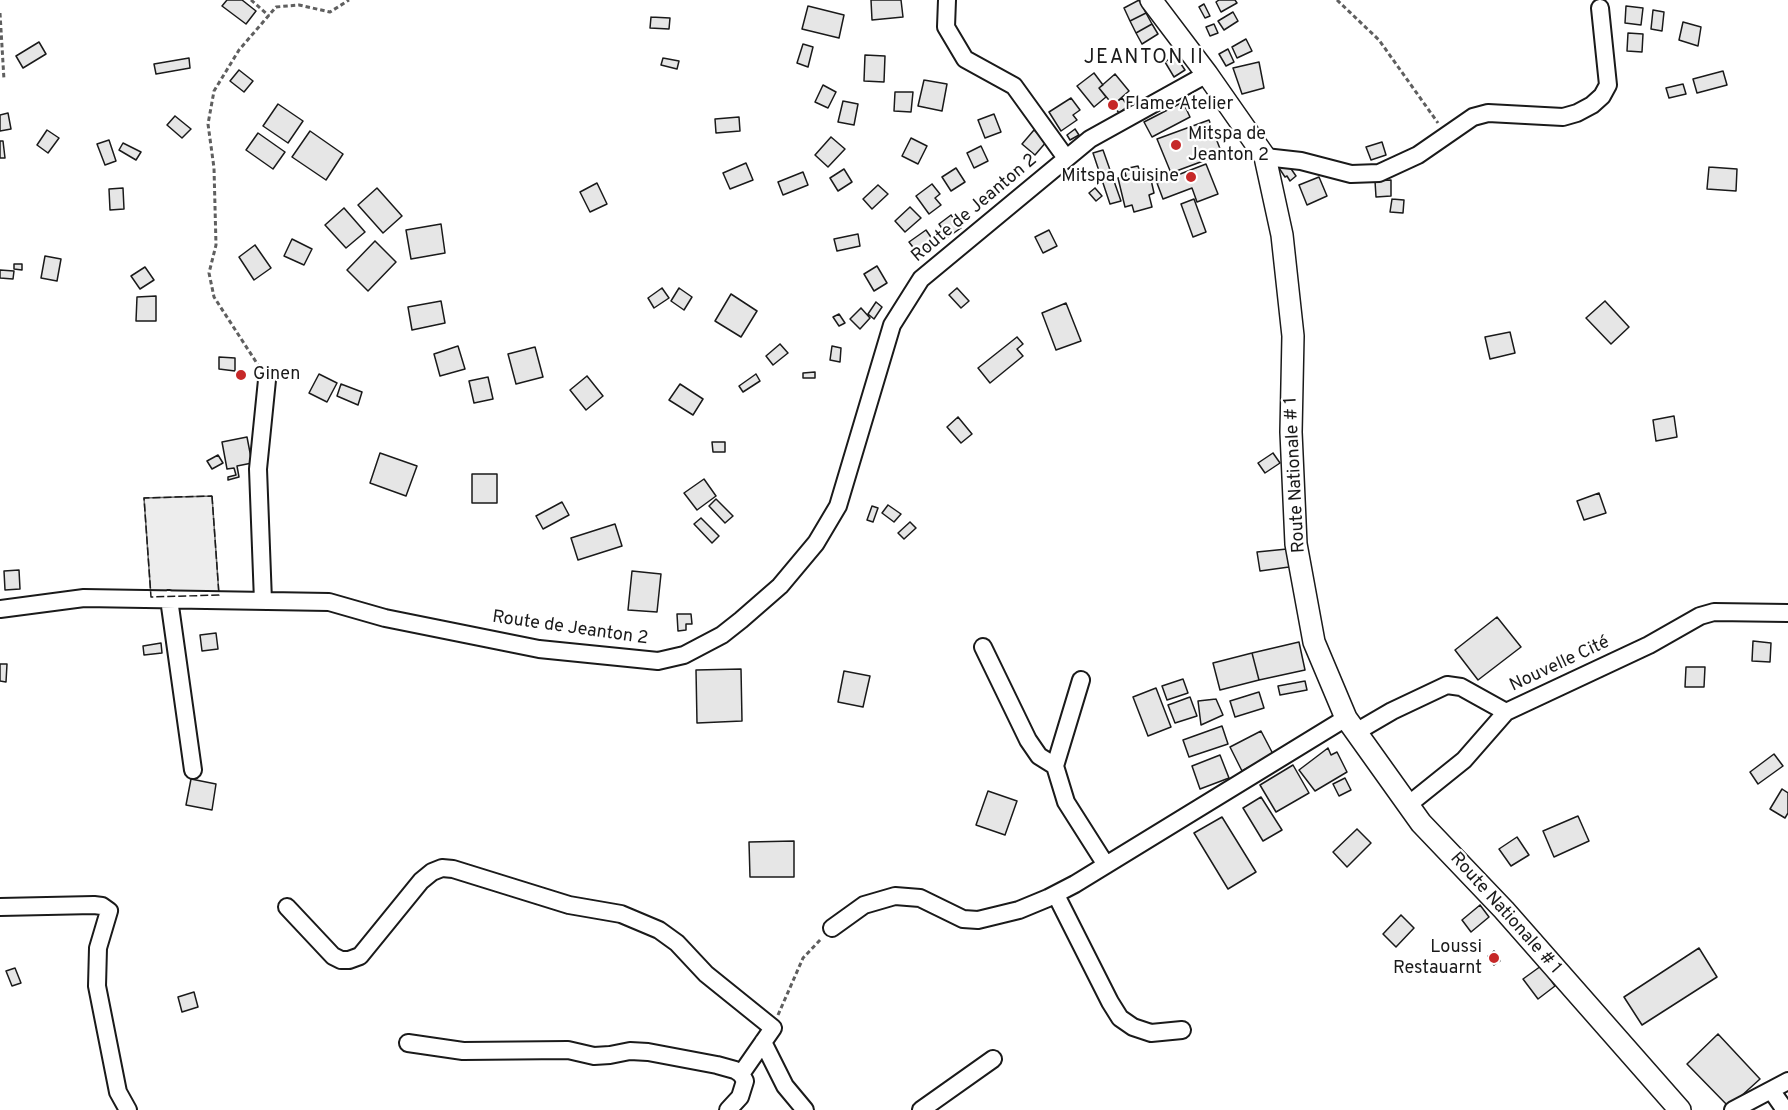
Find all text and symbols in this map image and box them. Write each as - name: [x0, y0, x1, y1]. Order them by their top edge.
- district label: JEANTON II: [1084, 47, 1204, 71]
- place label: Flame Atelier: [1125, 94, 1233, 116]
- marker: Flame Atelier: [1106, 98, 1120, 112]
- place label: Mitspa de Jeanton 2: [1188, 124, 1269, 166]
- marker: Mitspa de Jeanton 2: [1169, 138, 1183, 152]
- street label: Route de Jeanton 2: [908, 150, 1042, 268]
- place label: Mitspa Cuisine: [1061, 166, 1179, 188]
- marker: Mitspa Cuisine: [1184, 170, 1198, 184]
- place label: Ginen: [253, 364, 300, 386]
- marker: Ginen: [234, 368, 248, 382]
- street label: Route Nationale # 1: [1281, 396, 1311, 554]
- street label: Route de Jeanton 2: [491, 607, 649, 651]
- street label: Nouvelle Cité: [1507, 632, 1613, 698]
- street label: Route Nationale # 1: [1445, 849, 1565, 979]
- place label: Loussi Restauarnt: [1393, 937, 1482, 980]
- marker: Loussi Restauarnt: [1487, 951, 1501, 965]

